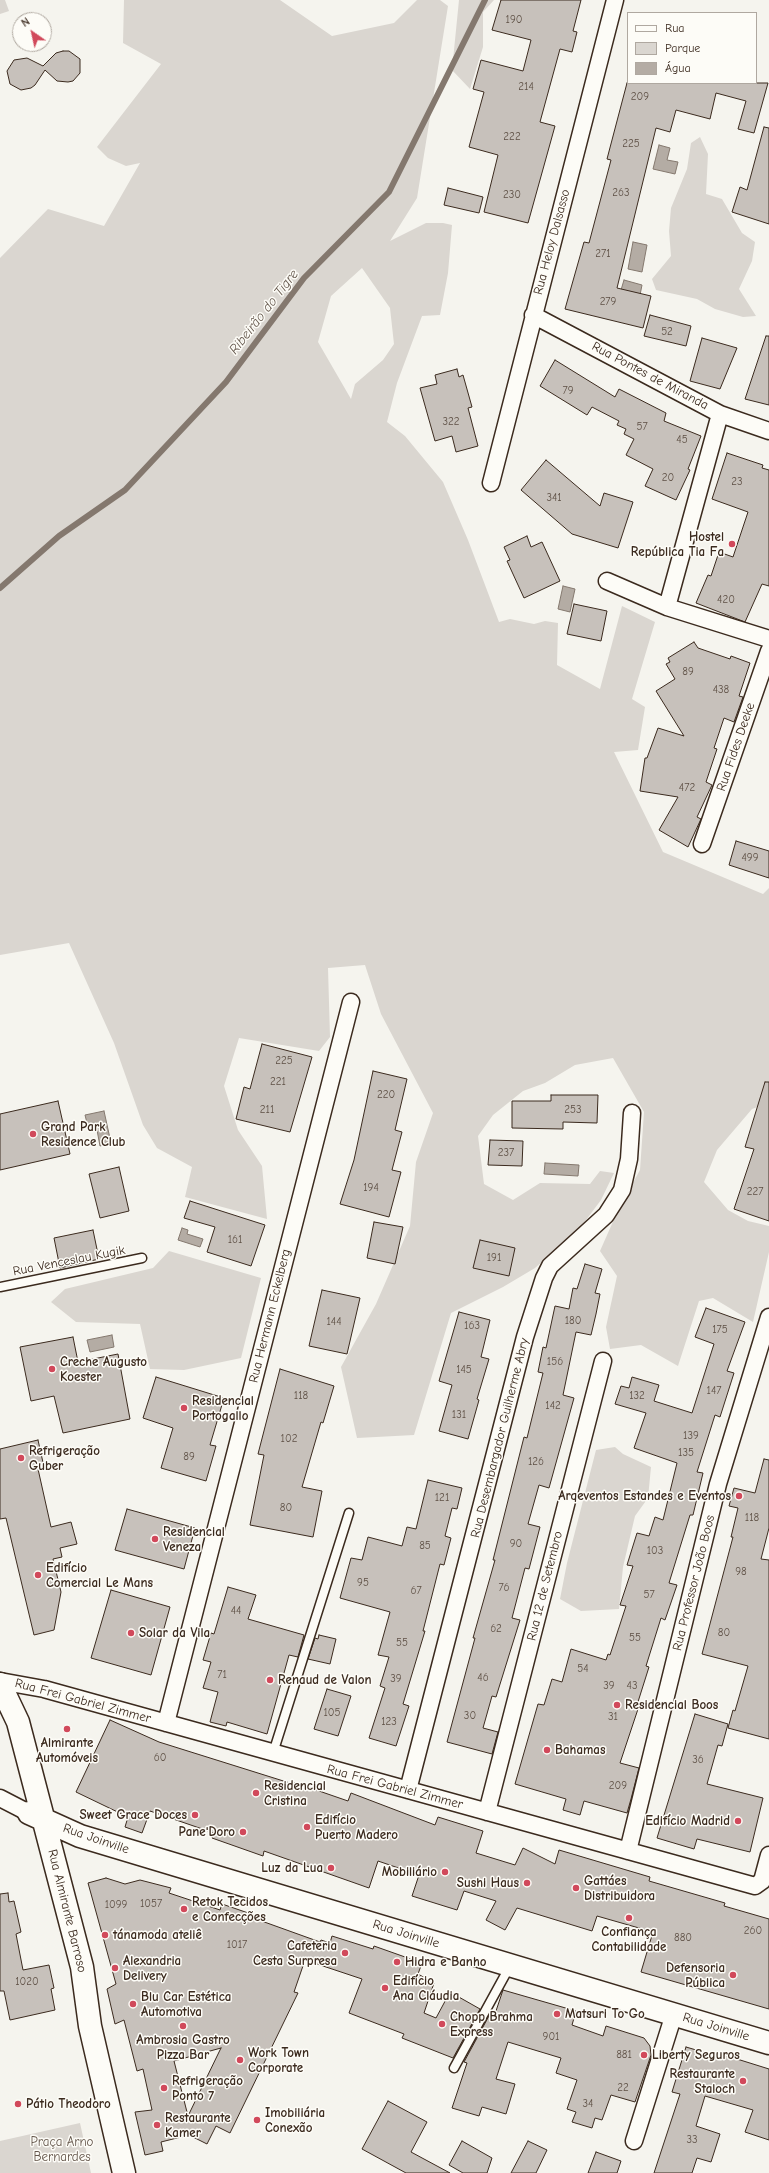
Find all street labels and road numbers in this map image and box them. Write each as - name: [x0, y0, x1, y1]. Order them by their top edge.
- street label: Rua Heloy Dalsasso: [530, 188, 574, 296]
- street label: Rua Pontes de Miranda: [589, 339, 711, 413]
- street label: Rua Fides Deeke: [714, 701, 758, 793]
- street label: Rua Venceslau Kugik: [12, 1242, 126, 1280]
- street label: Rua Hermann Eckelberg: [246, 1247, 294, 1385]
- street label: Rua Desembargador Guilherme Abry: [468, 1336, 532, 1540]
- street label: Rua Professor João Boos: [670, 1513, 718, 1653]
- street label: Rua 12 de Setembro: [524, 1530, 566, 1642]
- street label: Rua Frei Gabriel Zimmer: [13, 1675, 153, 1727]
- street label: Rua Frei Gabriel Zimmer: [325, 1761, 465, 1813]
- street label: Rua Joinville: [61, 1820, 131, 1858]
- street label: Rua Almirante Barroso: [44, 1848, 90, 1974]
- street label: Rua Joinville: [371, 1916, 441, 1952]
- street label: Rua Joinville: [681, 2009, 751, 2045]

